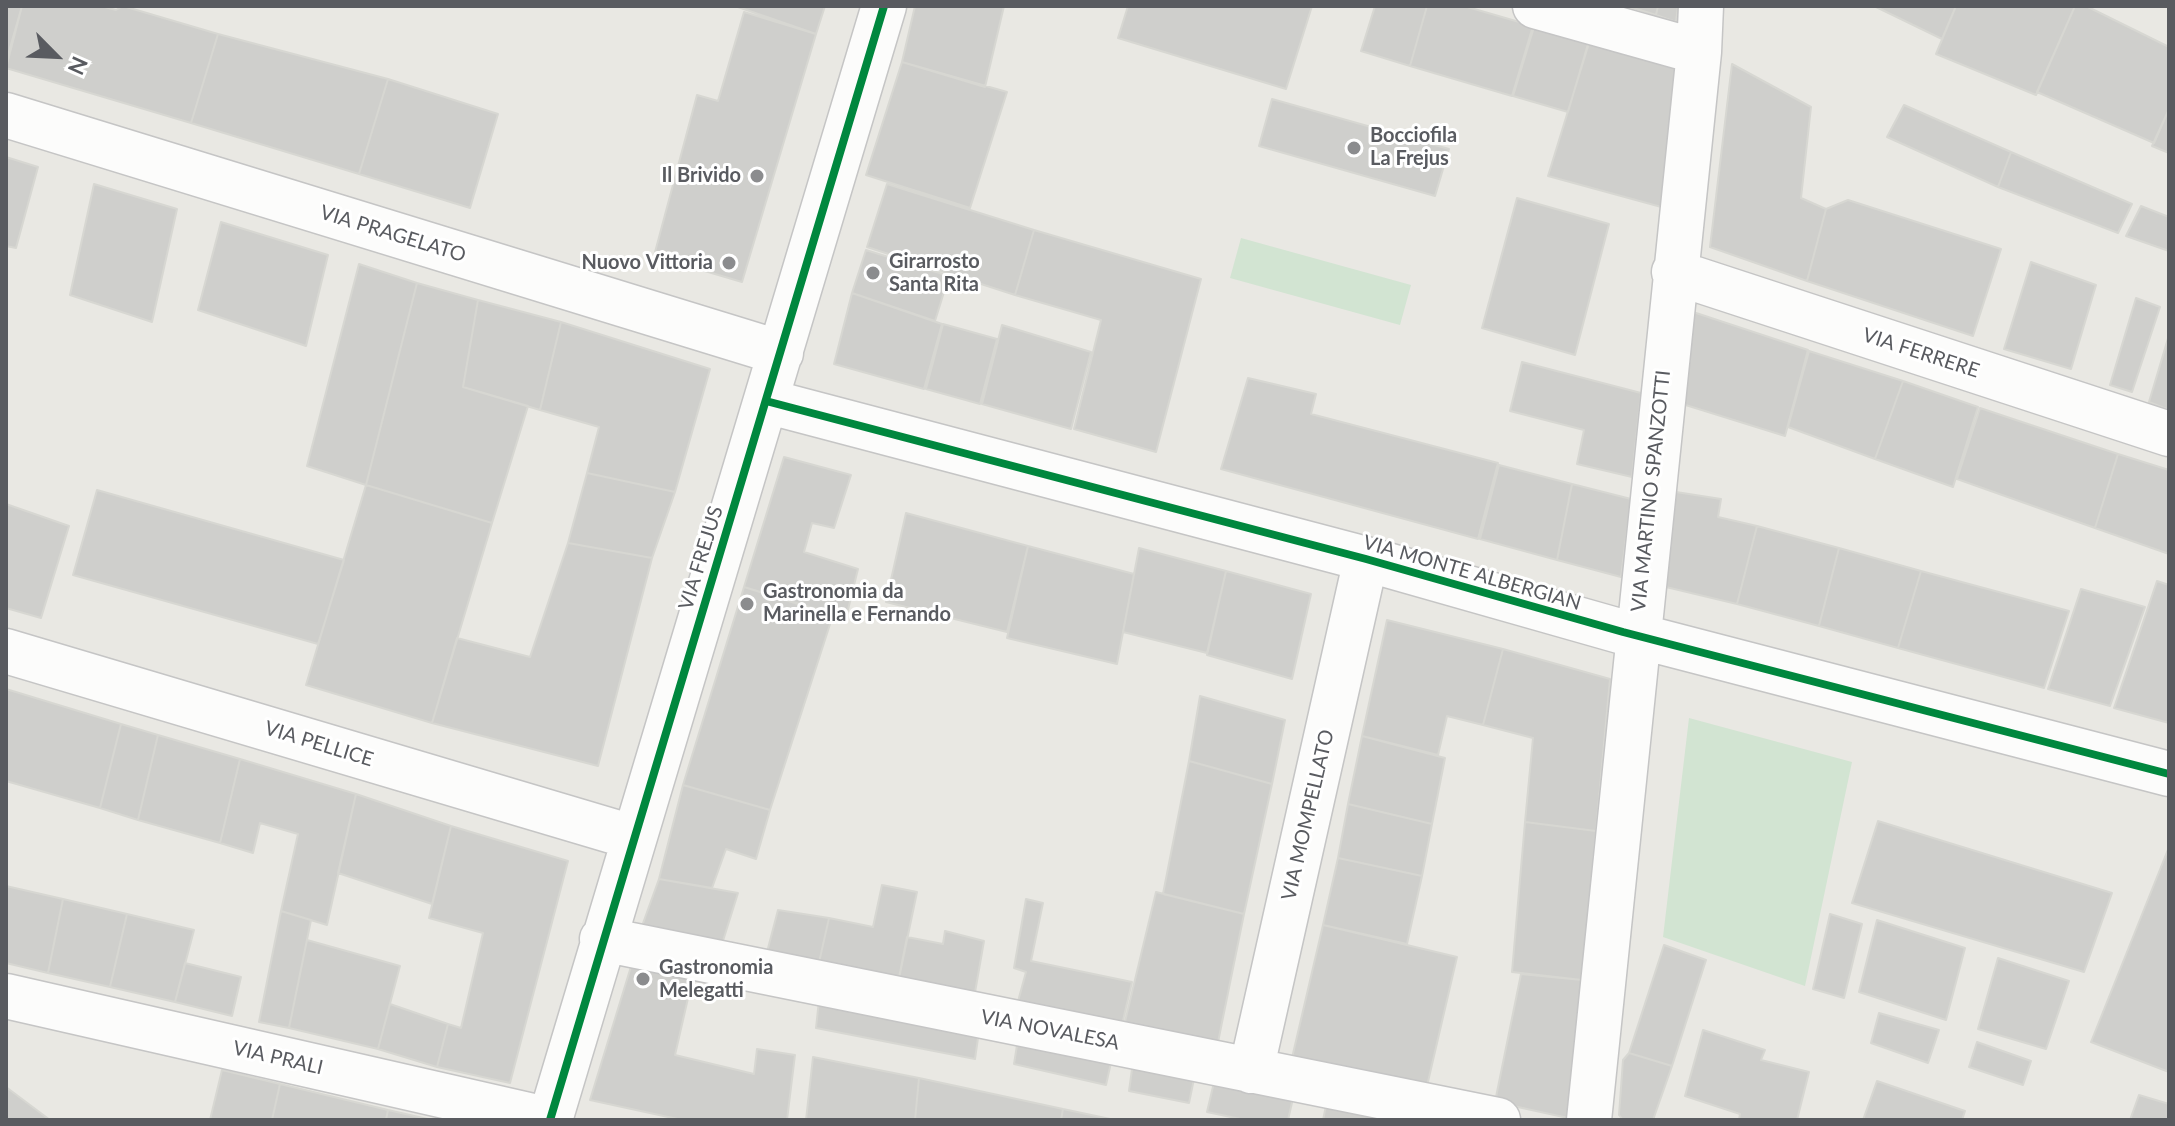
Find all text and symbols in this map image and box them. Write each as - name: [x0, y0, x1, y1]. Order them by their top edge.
- north arrow: [16, 16, 96, 96]
- text: N: [63, 53, 94, 79]
- place label: Bocciofila La Frejus: [1370, 124, 1457, 171]
- marker: Bocciofila La Frejus: [1345, 139, 1363, 157]
- place label: Il Brivido: [661, 164, 741, 188]
- marker: Il Brivido: [748, 167, 766, 185]
- street label: VIA PRAGELATO: [317, 200, 469, 268]
- place label: Girarrosto Santa Rita: [889, 250, 980, 297]
- place label: Nuovo Vittoria: [582, 251, 713, 275]
- marker: Nuovo Vittoria: [720, 254, 738, 272]
- marker: Girarrosto Santa Rita: [864, 264, 882, 282]
- street label: VIA FERRERE: [1860, 323, 1982, 383]
- street label: VIA MARTINO SPANZOTTI: [1626, 369, 1676, 613]
- street label: VIA FREJUS: [674, 503, 728, 613]
- street label: VIA MONTE ALBERGIAN: [1360, 530, 1584, 616]
- place label: Gastronomia da Marinella e Fernando: [763, 580, 951, 627]
- marker: Gastronomia da Marinella e Fernando: [738, 595, 756, 613]
- street label: VIA PELLICE: [262, 716, 376, 772]
- street label: VIA MOMPELLATO: [1277, 727, 1339, 903]
- place label: Gastronomia Melegatti: [659, 956, 773, 1003]
- marker: Gastronomia Melegatti: [634, 970, 652, 988]
- street label: VIA NOVALESA: [979, 1005, 1121, 1055]
- street label: VIA PRALI: [231, 1036, 325, 1080]

